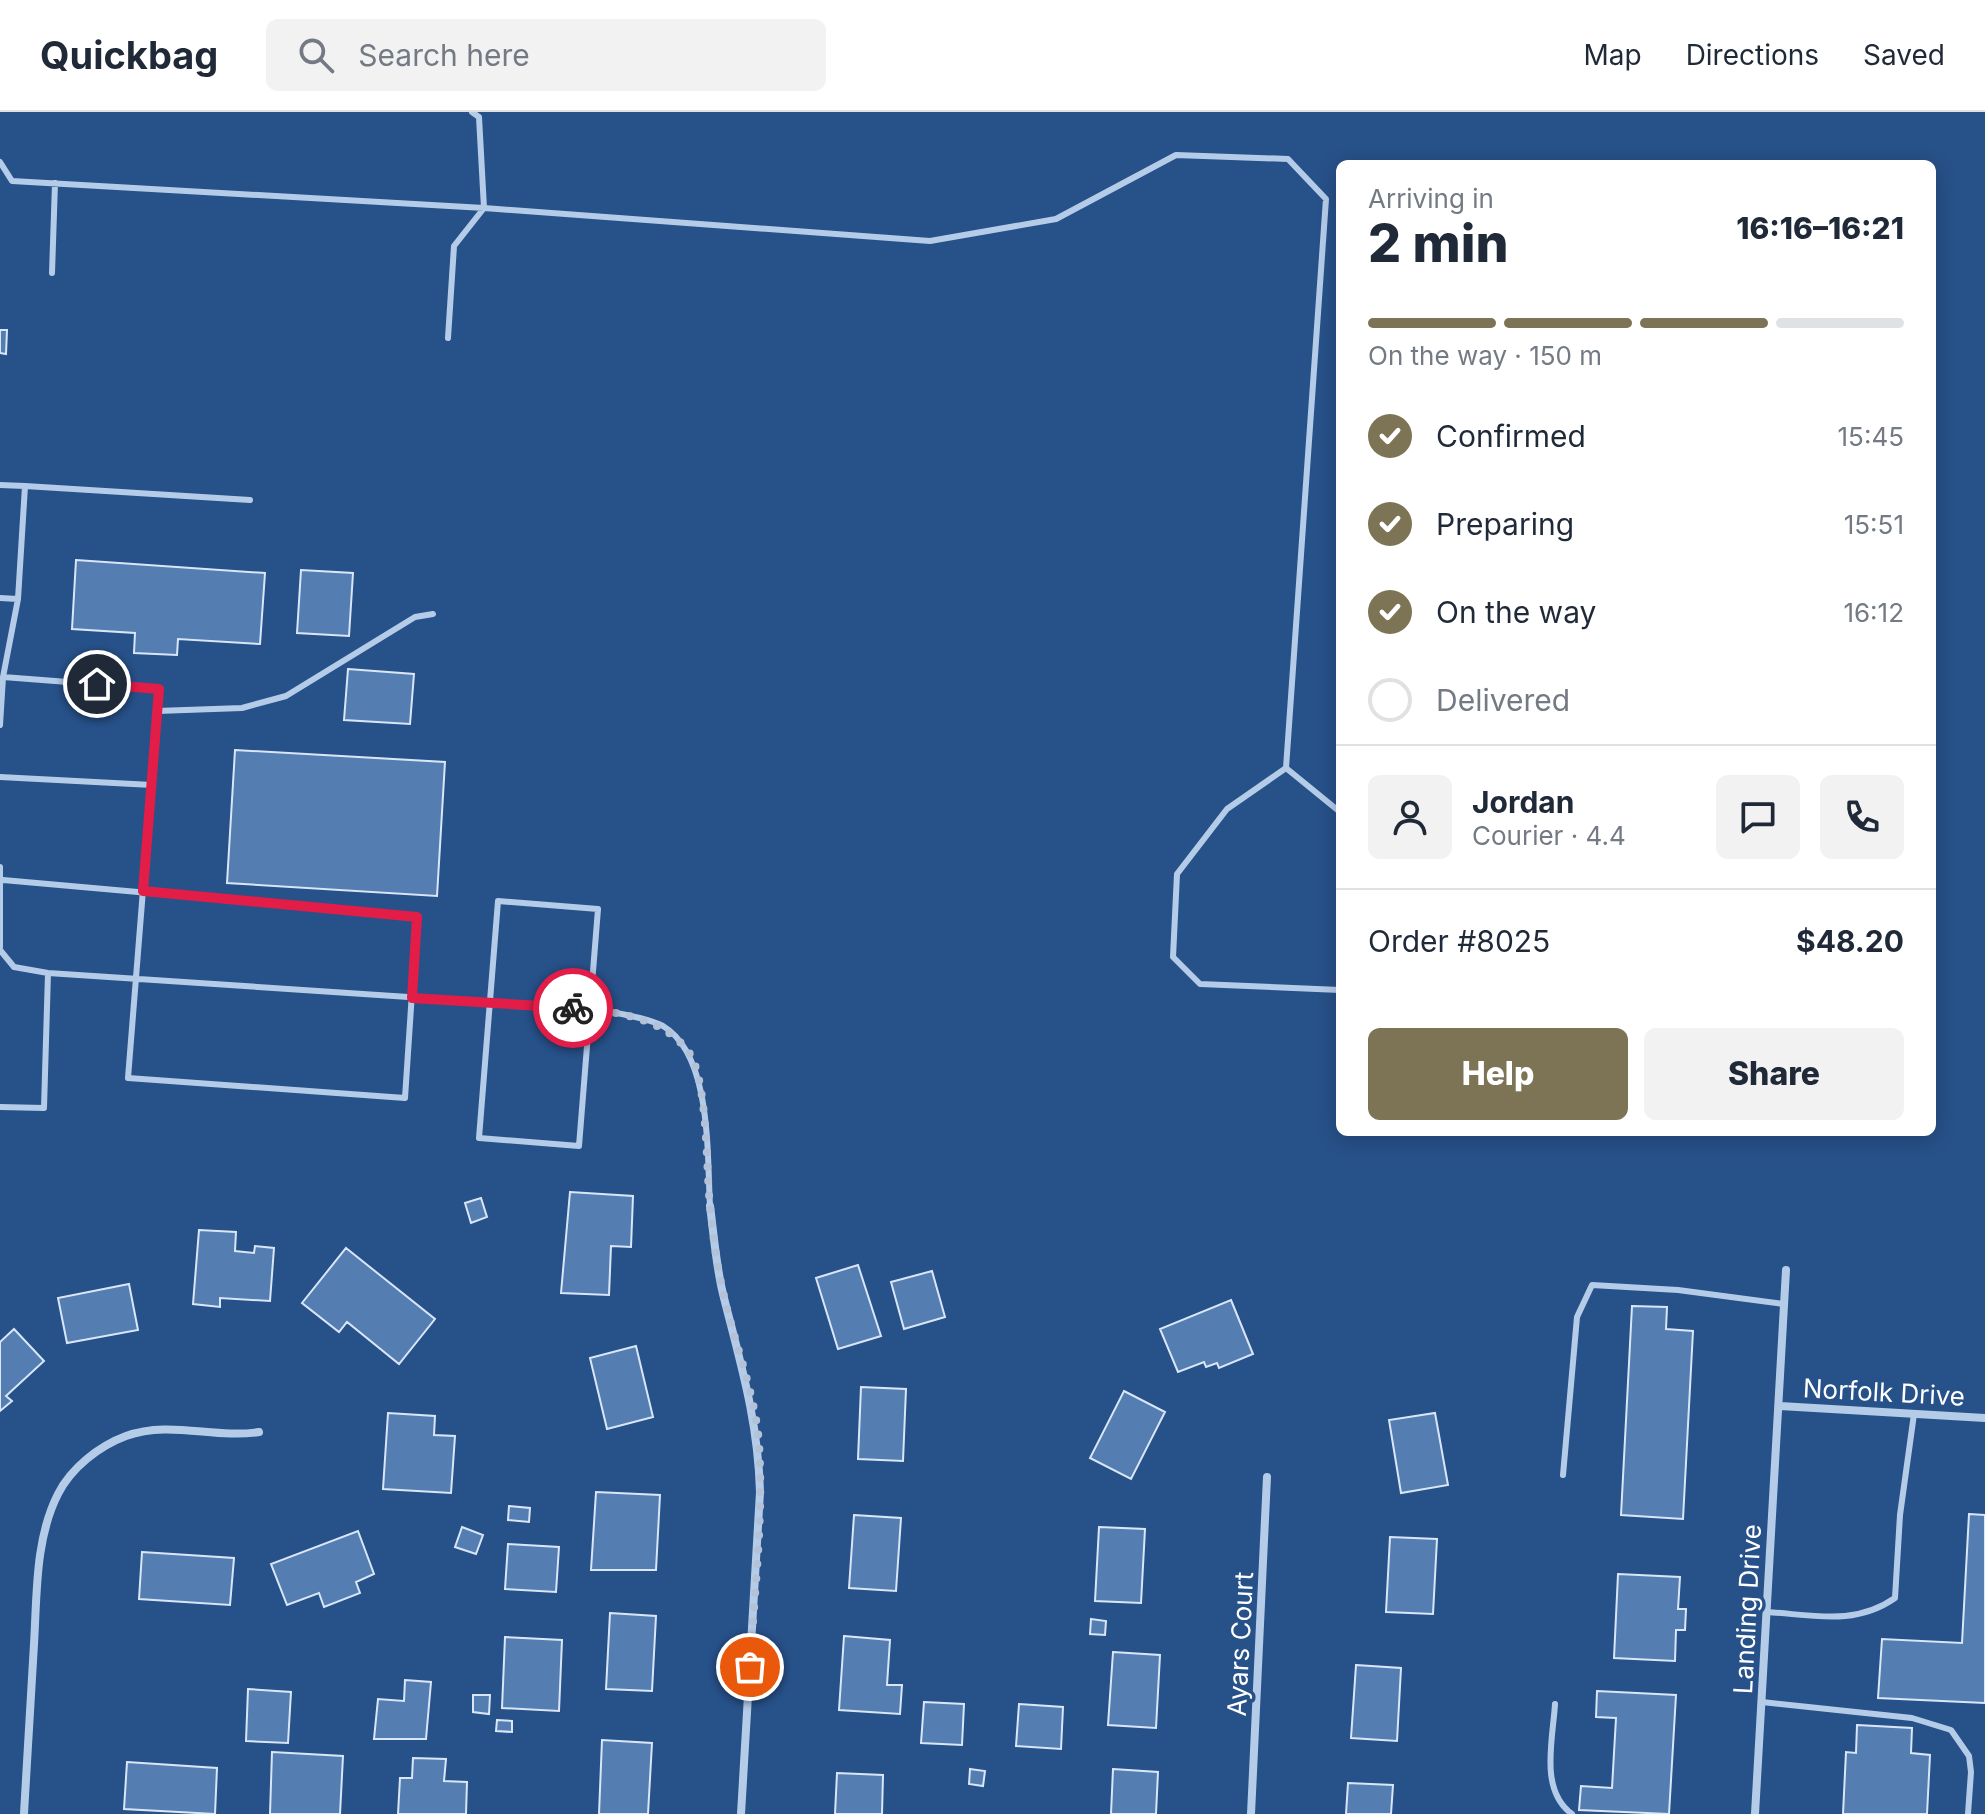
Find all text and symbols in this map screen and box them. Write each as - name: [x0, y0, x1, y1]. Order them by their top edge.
- search box: [266, 19, 826, 91]
- text: Quickbag: [40, 32, 218, 78]
- icon: search: [294, 33, 338, 77]
- text: Search here: [358, 37, 530, 73]
- text: Map: [1583, 38, 1642, 72]
- text: Directions: [1686, 38, 1819, 72]
- text: Saved: [1863, 38, 1945, 72]
- text: Arriving in: [1368, 183, 1494, 214]
- text: 16:16–16:21: [1736, 210, 1904, 246]
- text: 2 min: [1368, 212, 1509, 275]
- text: On the way · 150 m: [1368, 340, 1602, 371]
- icon: check: [1368, 414, 1412, 458]
- text: Confirmed: [1436, 418, 1586, 454]
- text: 15:45: [1838, 421, 1904, 452]
- icon: check: [1368, 502, 1412, 546]
- text: Preparing: [1436, 506, 1574, 542]
- text: 15:51: [1844, 509, 1904, 540]
- icon: check: [1368, 590, 1412, 634]
- text: On the way: [1436, 594, 1596, 630]
- text: 16:12: [1843, 597, 1904, 628]
- pin: [63, 650, 131, 718]
- icon: home: [75, 662, 119, 706]
- text: Delivered: [1436, 682, 1570, 718]
- button: person: [1368, 775, 1452, 859]
- button: chat: [1716, 775, 1800, 859]
- button: phone: [1820, 775, 1904, 859]
- text: Jordan: [1472, 784, 1574, 820]
- text: Courier · 4.4: [1472, 820, 1626, 851]
- text: Order #8025: [1368, 923, 1550, 959]
- text: $48.20: [1796, 923, 1904, 959]
- courier: [533, 968, 613, 1048]
- icon: bike: [551, 986, 595, 1030]
- button: Help: [1368, 1028, 1628, 1120]
- button: Share: [1644, 1028, 1904, 1120]
- street label: Norfolk Drive: [1802, 1372, 1966, 1412]
- street label: Landing Drive: [1727, 1523, 1767, 1695]
- street label: Ayars Court: [1221, 1571, 1259, 1717]
- pin: [716, 1633, 784, 1701]
- icon: bag: [728, 1645, 772, 1689]

